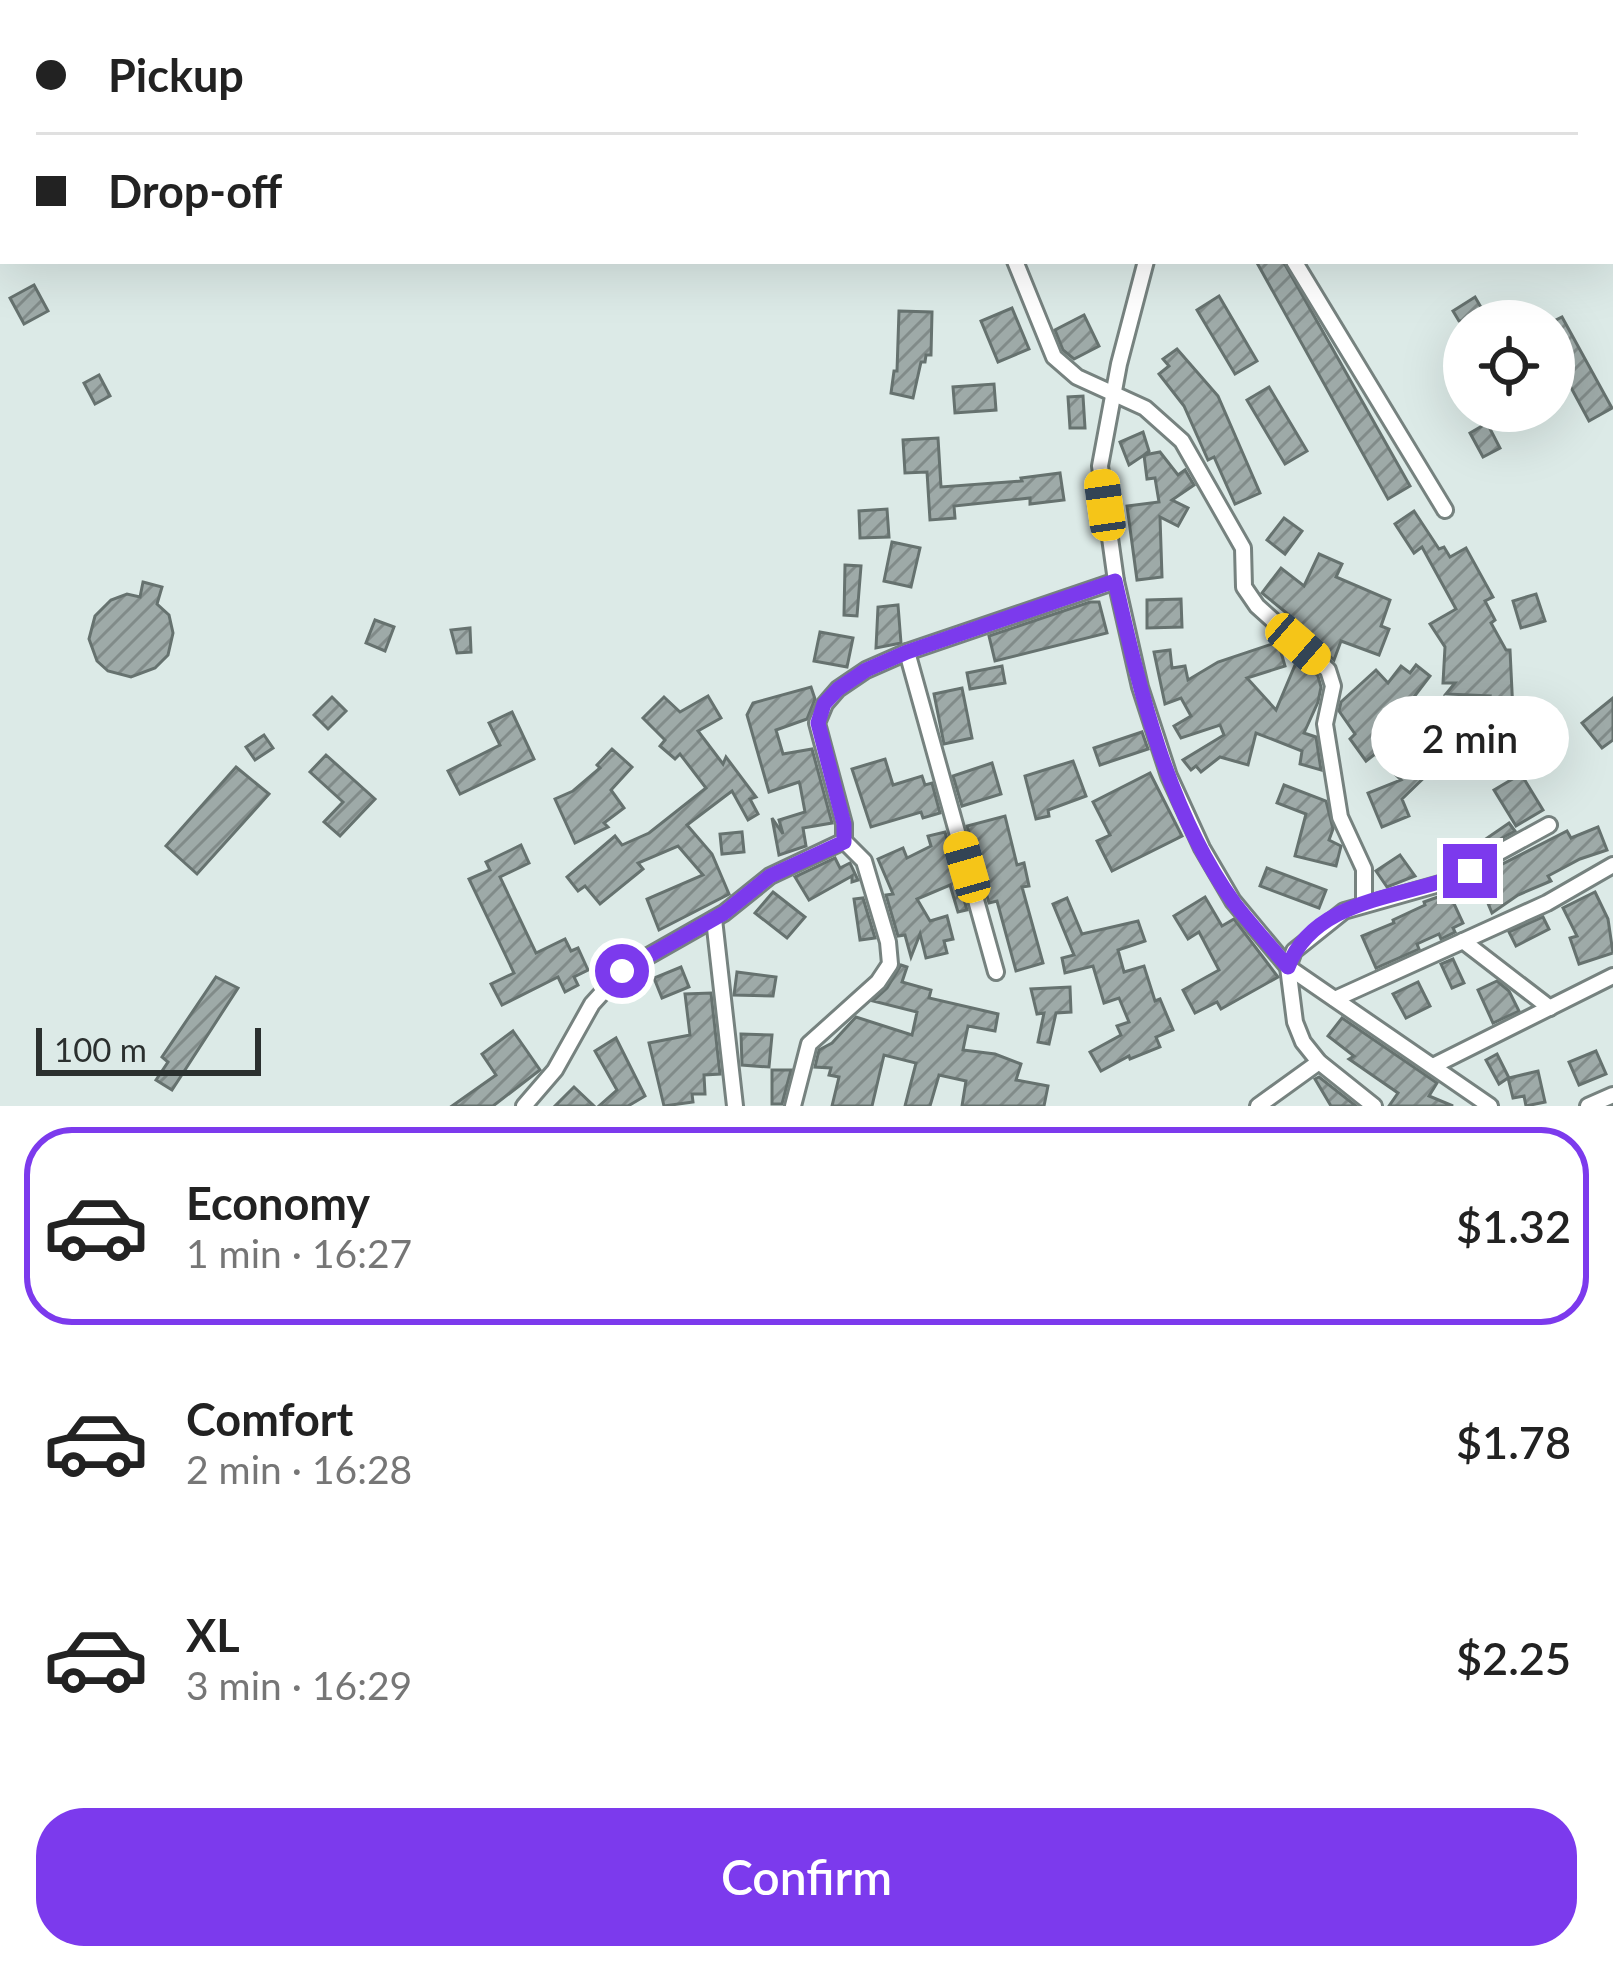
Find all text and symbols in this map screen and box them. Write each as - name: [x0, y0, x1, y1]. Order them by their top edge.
- text: Pickup: [108, 48, 244, 102]
- text: Drop-off: [108, 164, 282, 218]
- map controls: [1443, 300, 1575, 432]
- button: locate: [1443, 300, 1575, 432]
- car: [1082, 467, 1128, 543]
- car: [1259, 607, 1337, 681]
- callout: 2 min: [1371, 697, 1569, 781]
- text: 2 min: [1422, 715, 1518, 761]
- car: [940, 827, 994, 907]
- route end: [1443, 844, 1497, 898]
- route start: [595, 944, 649, 998]
- scale bar: [36, 1022, 261, 1075]
- text: 100 m: [54, 1029, 147, 1069]
- icon: car: [42, 1172, 150, 1280]
- text: Economy: [186, 1176, 370, 1230]
- text: $1.32: [1456, 1199, 1571, 1253]
- text: 1 min · 16:27: [186, 1230, 412, 1276]
- icon: car: [42, 1388, 150, 1496]
- text: Comfort: [186, 1392, 353, 1446]
- text: $1.78: [1456, 1415, 1571, 1469]
- text: 2 min · 16:28: [186, 1446, 412, 1492]
- icon: car: [42, 1604, 150, 1712]
- text: XL: [186, 1608, 240, 1662]
- text: $2.25: [1456, 1631, 1571, 1685]
- text: 3 min · 16:29: [186, 1662, 412, 1708]
- button: Confirm: [36, 1808, 1577, 1946]

